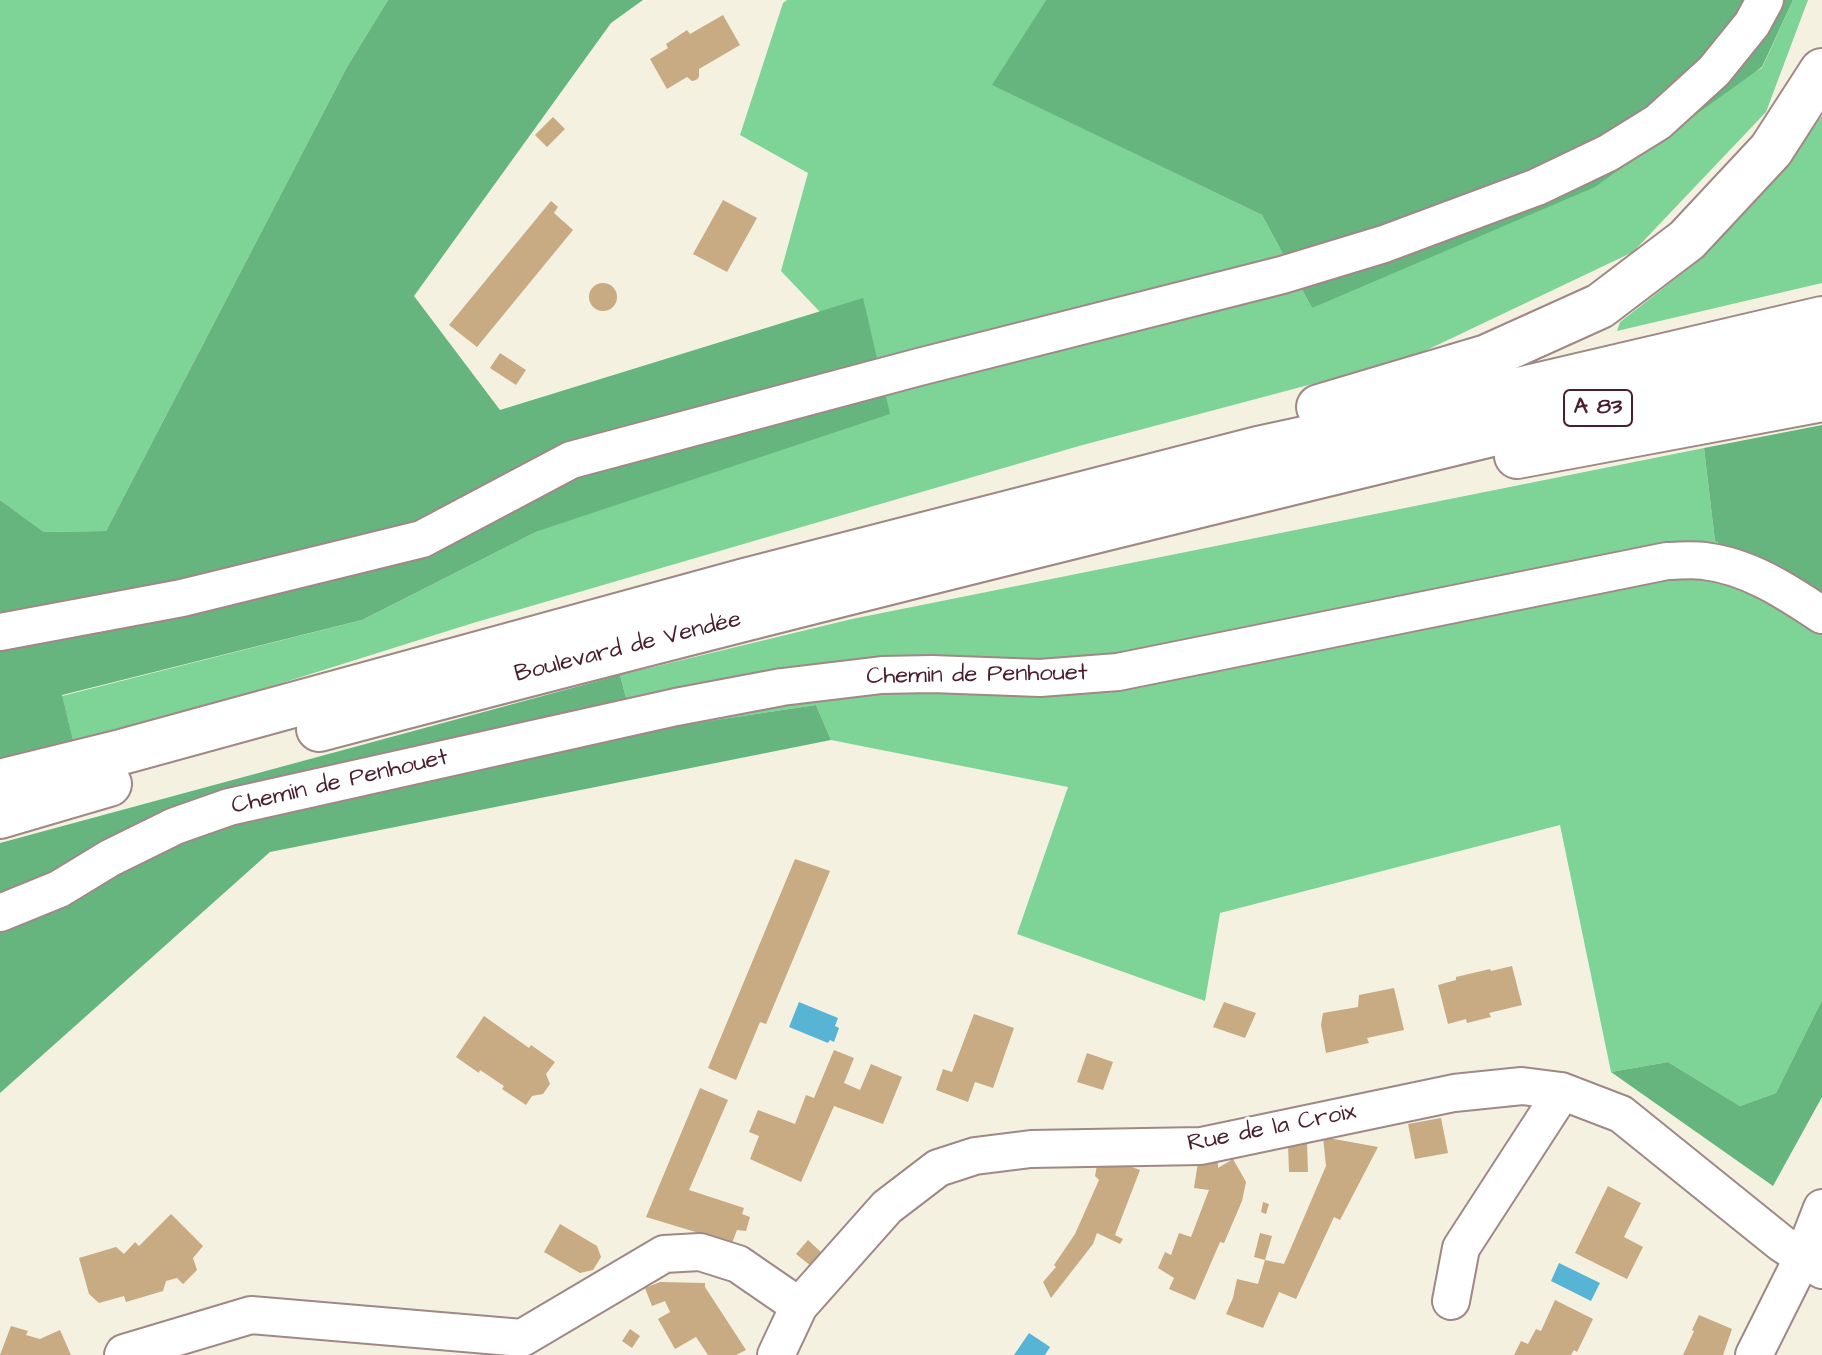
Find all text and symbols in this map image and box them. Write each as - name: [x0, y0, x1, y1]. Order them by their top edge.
- road number: A 83: [1564, 390, 1632, 426]
- street label: Boulevard de Vendée: [512, 606, 744, 690]
- street label: Chemin de Penhouet: [866, 660, 1088, 692]
- street label: Chemin de Penhouet: [229, 744, 451, 822]
- street label: Rue de la Croix: [1185, 1099, 1359, 1159]

